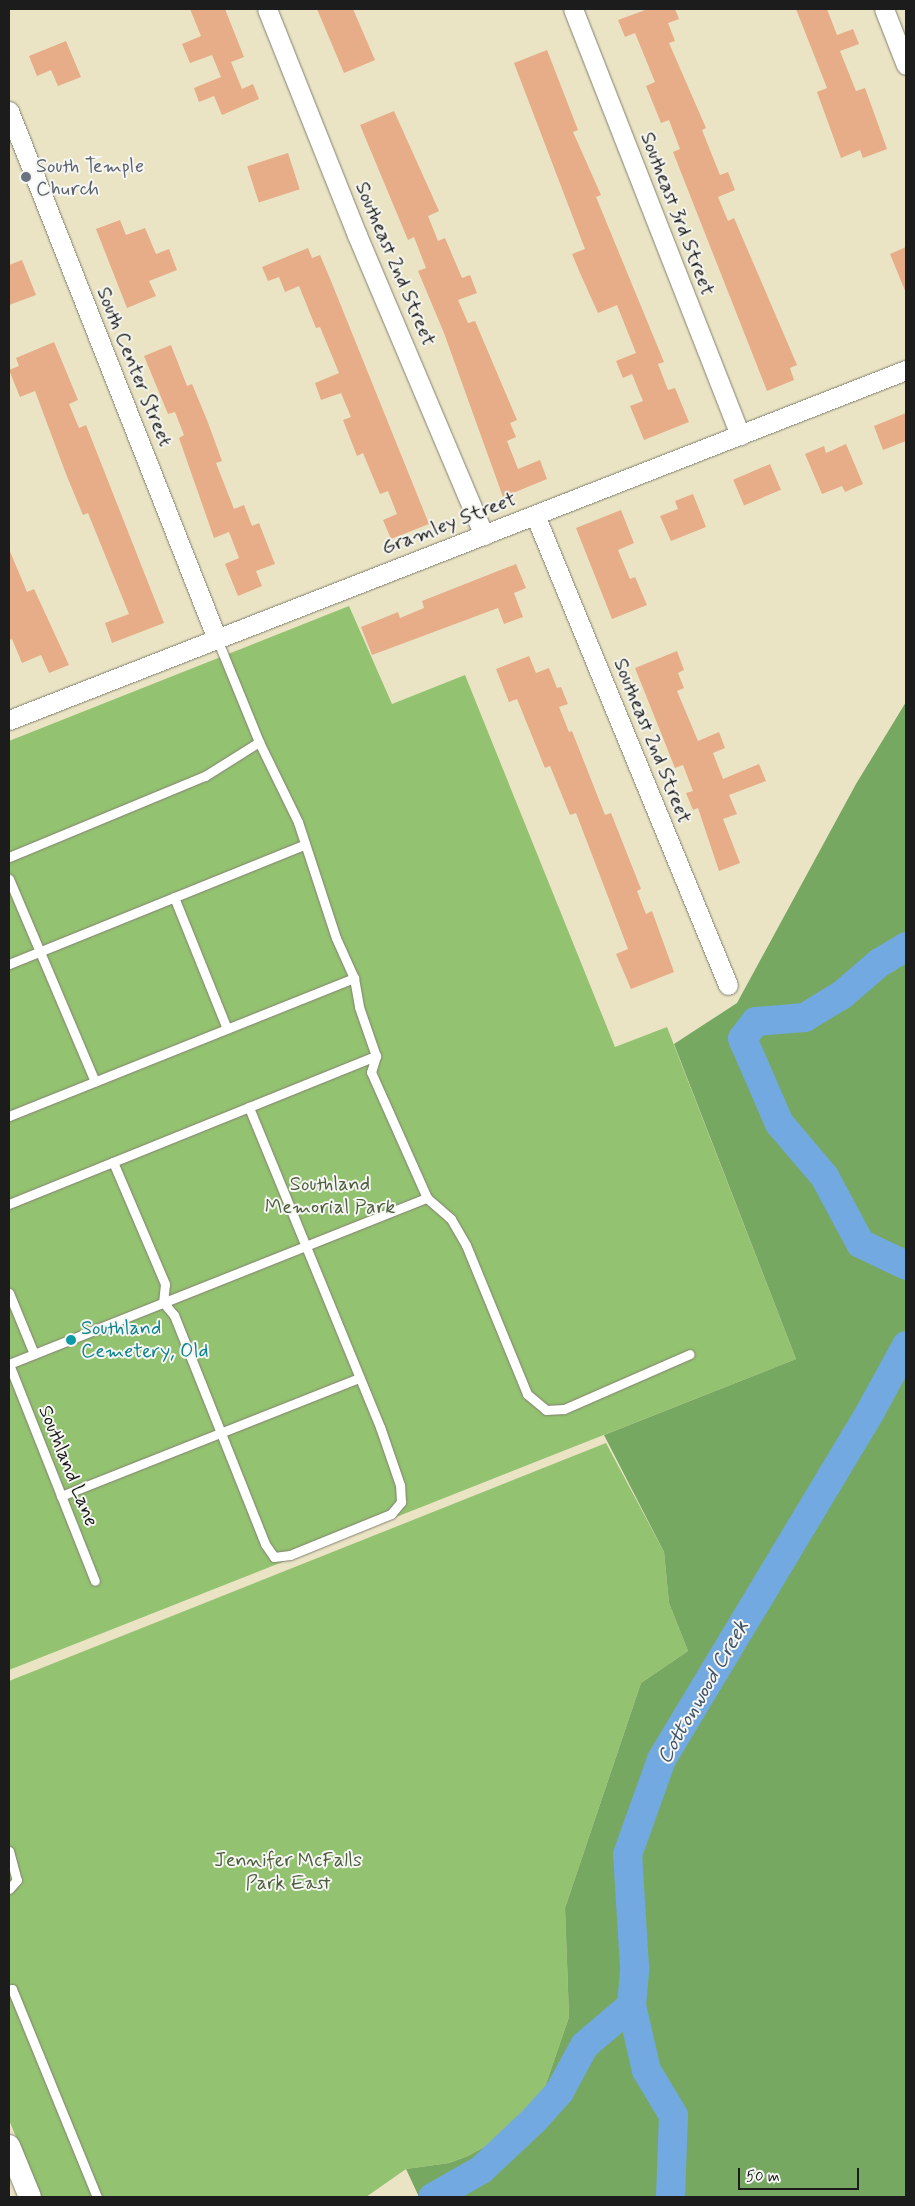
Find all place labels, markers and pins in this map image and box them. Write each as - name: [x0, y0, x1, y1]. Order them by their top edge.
- place label: South Temple Church: [36, 154, 144, 201]
- marker: South Temple Church: [20, 171, 32, 183]
- place label: Southland Cemetery, Old: [81, 1316, 208, 1363]
- marker: Southland Cemetery, Old: [65, 1334, 77, 1346]

